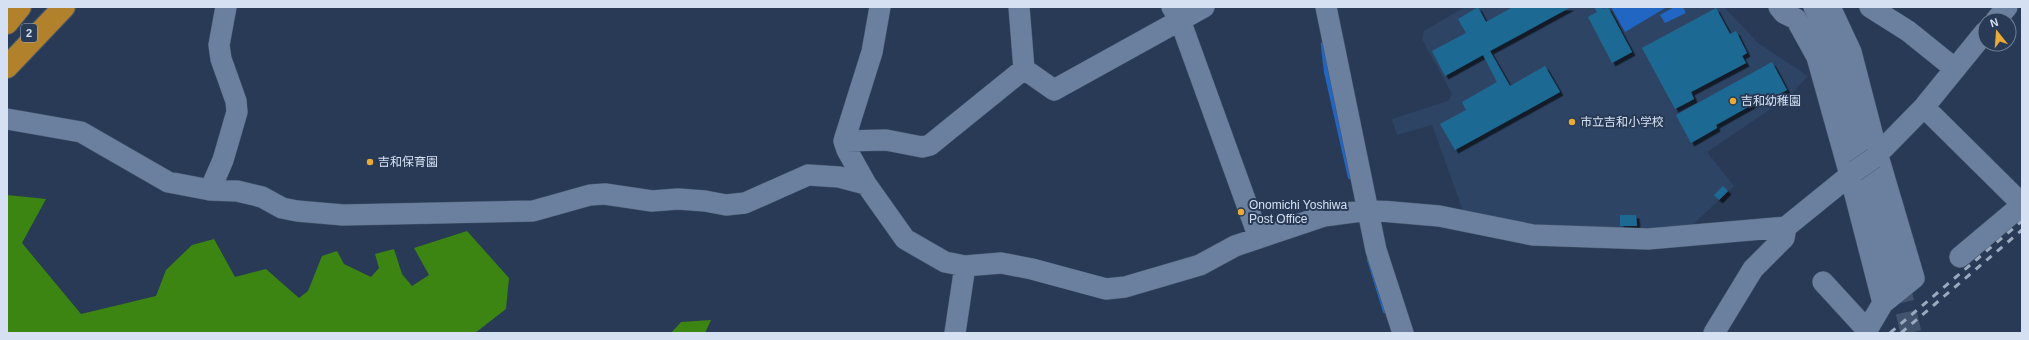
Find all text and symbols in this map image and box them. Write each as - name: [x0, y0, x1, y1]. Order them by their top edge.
- north arrow: [1977, 12, 2017, 52]
- text: N: [1989, 16, 2000, 29]
- road number: 2: [21, 24, 37, 42]
- place label: 吉和幼稚園: [1741, 94, 1801, 108]
- marker: 吉和幼稚園: [1728, 96, 1738, 106]
- place label: 市立吉和小学校: [1580, 115, 1664, 129]
- marker: 市立吉和小学校: [1567, 117, 1577, 127]
- place label: 吉和保育園: [378, 155, 438, 169]
- marker: 吉和保育園: [365, 157, 375, 167]
- place label: Onomichi Yoshiwa Post Office: [1249, 198, 1347, 226]
- marker: Onomichi Yoshiwa Post Office: [1236, 207, 1246, 217]

